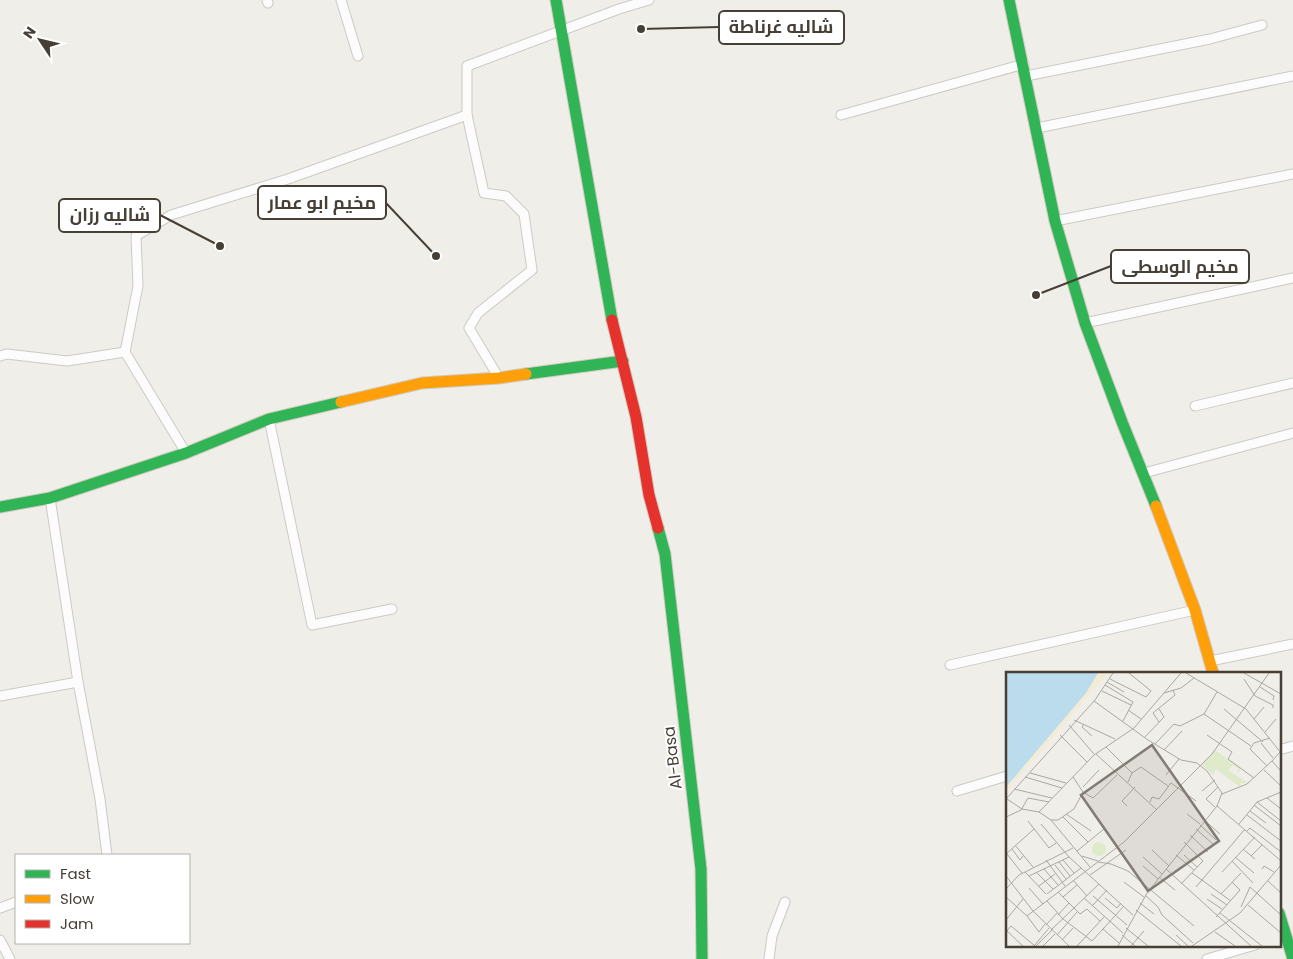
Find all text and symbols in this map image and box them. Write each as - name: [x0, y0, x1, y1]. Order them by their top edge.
- callout: شاليه غرناطة: [719, 11, 844, 44]
- text: شاليه غرناطة: [729, 14, 833, 39]
- north arrow: [15, 15, 65, 65]
- text: N: [18, 22, 41, 43]
- callout: مخيم ابو عمار: [258, 186, 386, 219]
- text: مخيم ابو عمار: [267, 190, 376, 215]
- callout: شاليه رزان: [59, 199, 160, 232]
- text: شاليه رزان: [70, 202, 150, 227]
- callout: مخيم الوسطى: [1111, 250, 1249, 283]
- text: مخيم الوسطى: [1121, 254, 1239, 279]
- inset map: [1006, 672, 1280, 946]
- street label: Al-Basa: [657, 725, 688, 791]
- legend: [15, 854, 190, 944]
- text: Fast: [60, 863, 91, 884]
- text: Slow: [60, 888, 95, 909]
- text: Jam: [60, 913, 94, 934]

